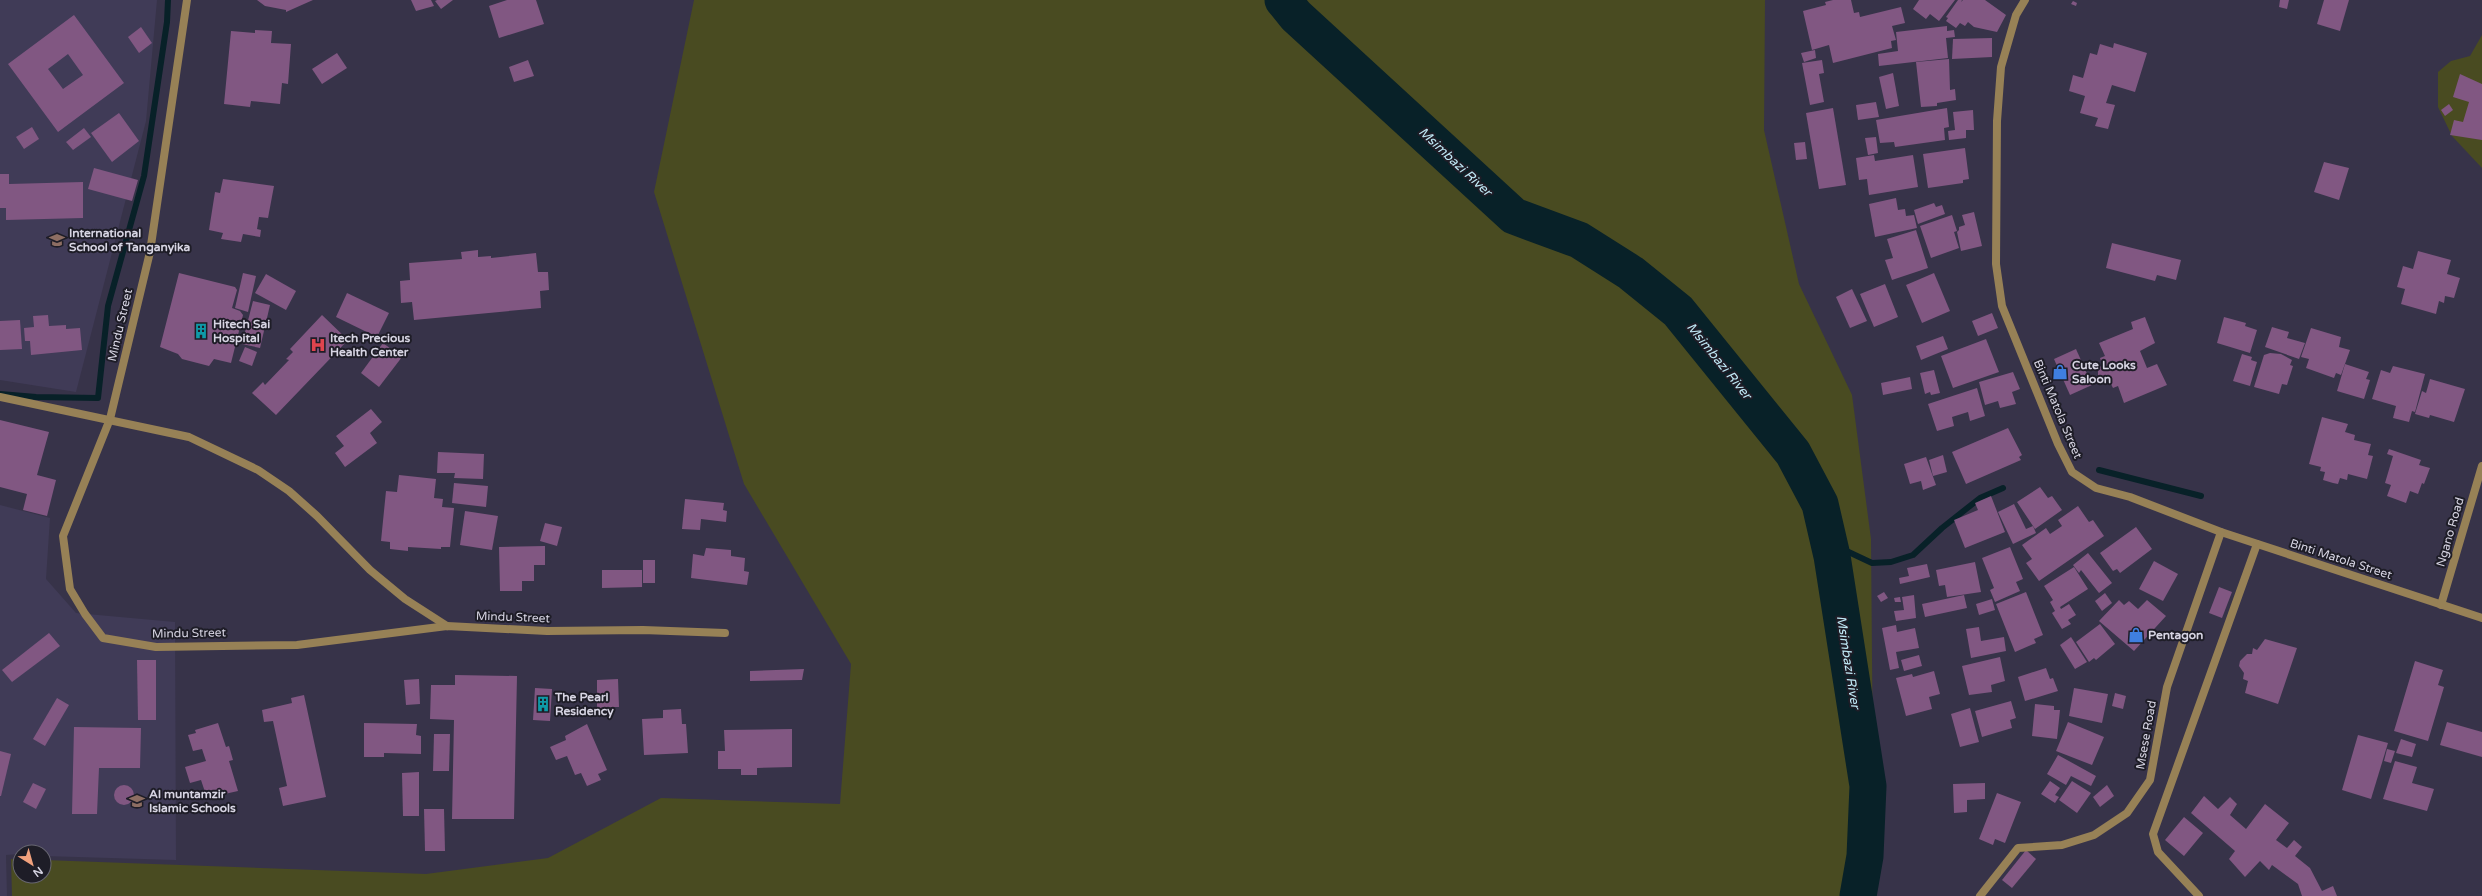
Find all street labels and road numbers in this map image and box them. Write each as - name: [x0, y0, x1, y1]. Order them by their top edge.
- street label: Mindu Street: [105, 287, 135, 363]
- street label: Binti Matola Street: [2031, 357, 2085, 461]
- street label: Ngano Road: [2433, 496, 2467, 568]
- street label: Binti Matola Street: [2288, 536, 2394, 582]
- street label: Mindu Street: [476, 609, 551, 625]
- street label: Mindu Street: [152, 625, 227, 641]
- street label: Msese Road: [2133, 699, 2159, 771]

